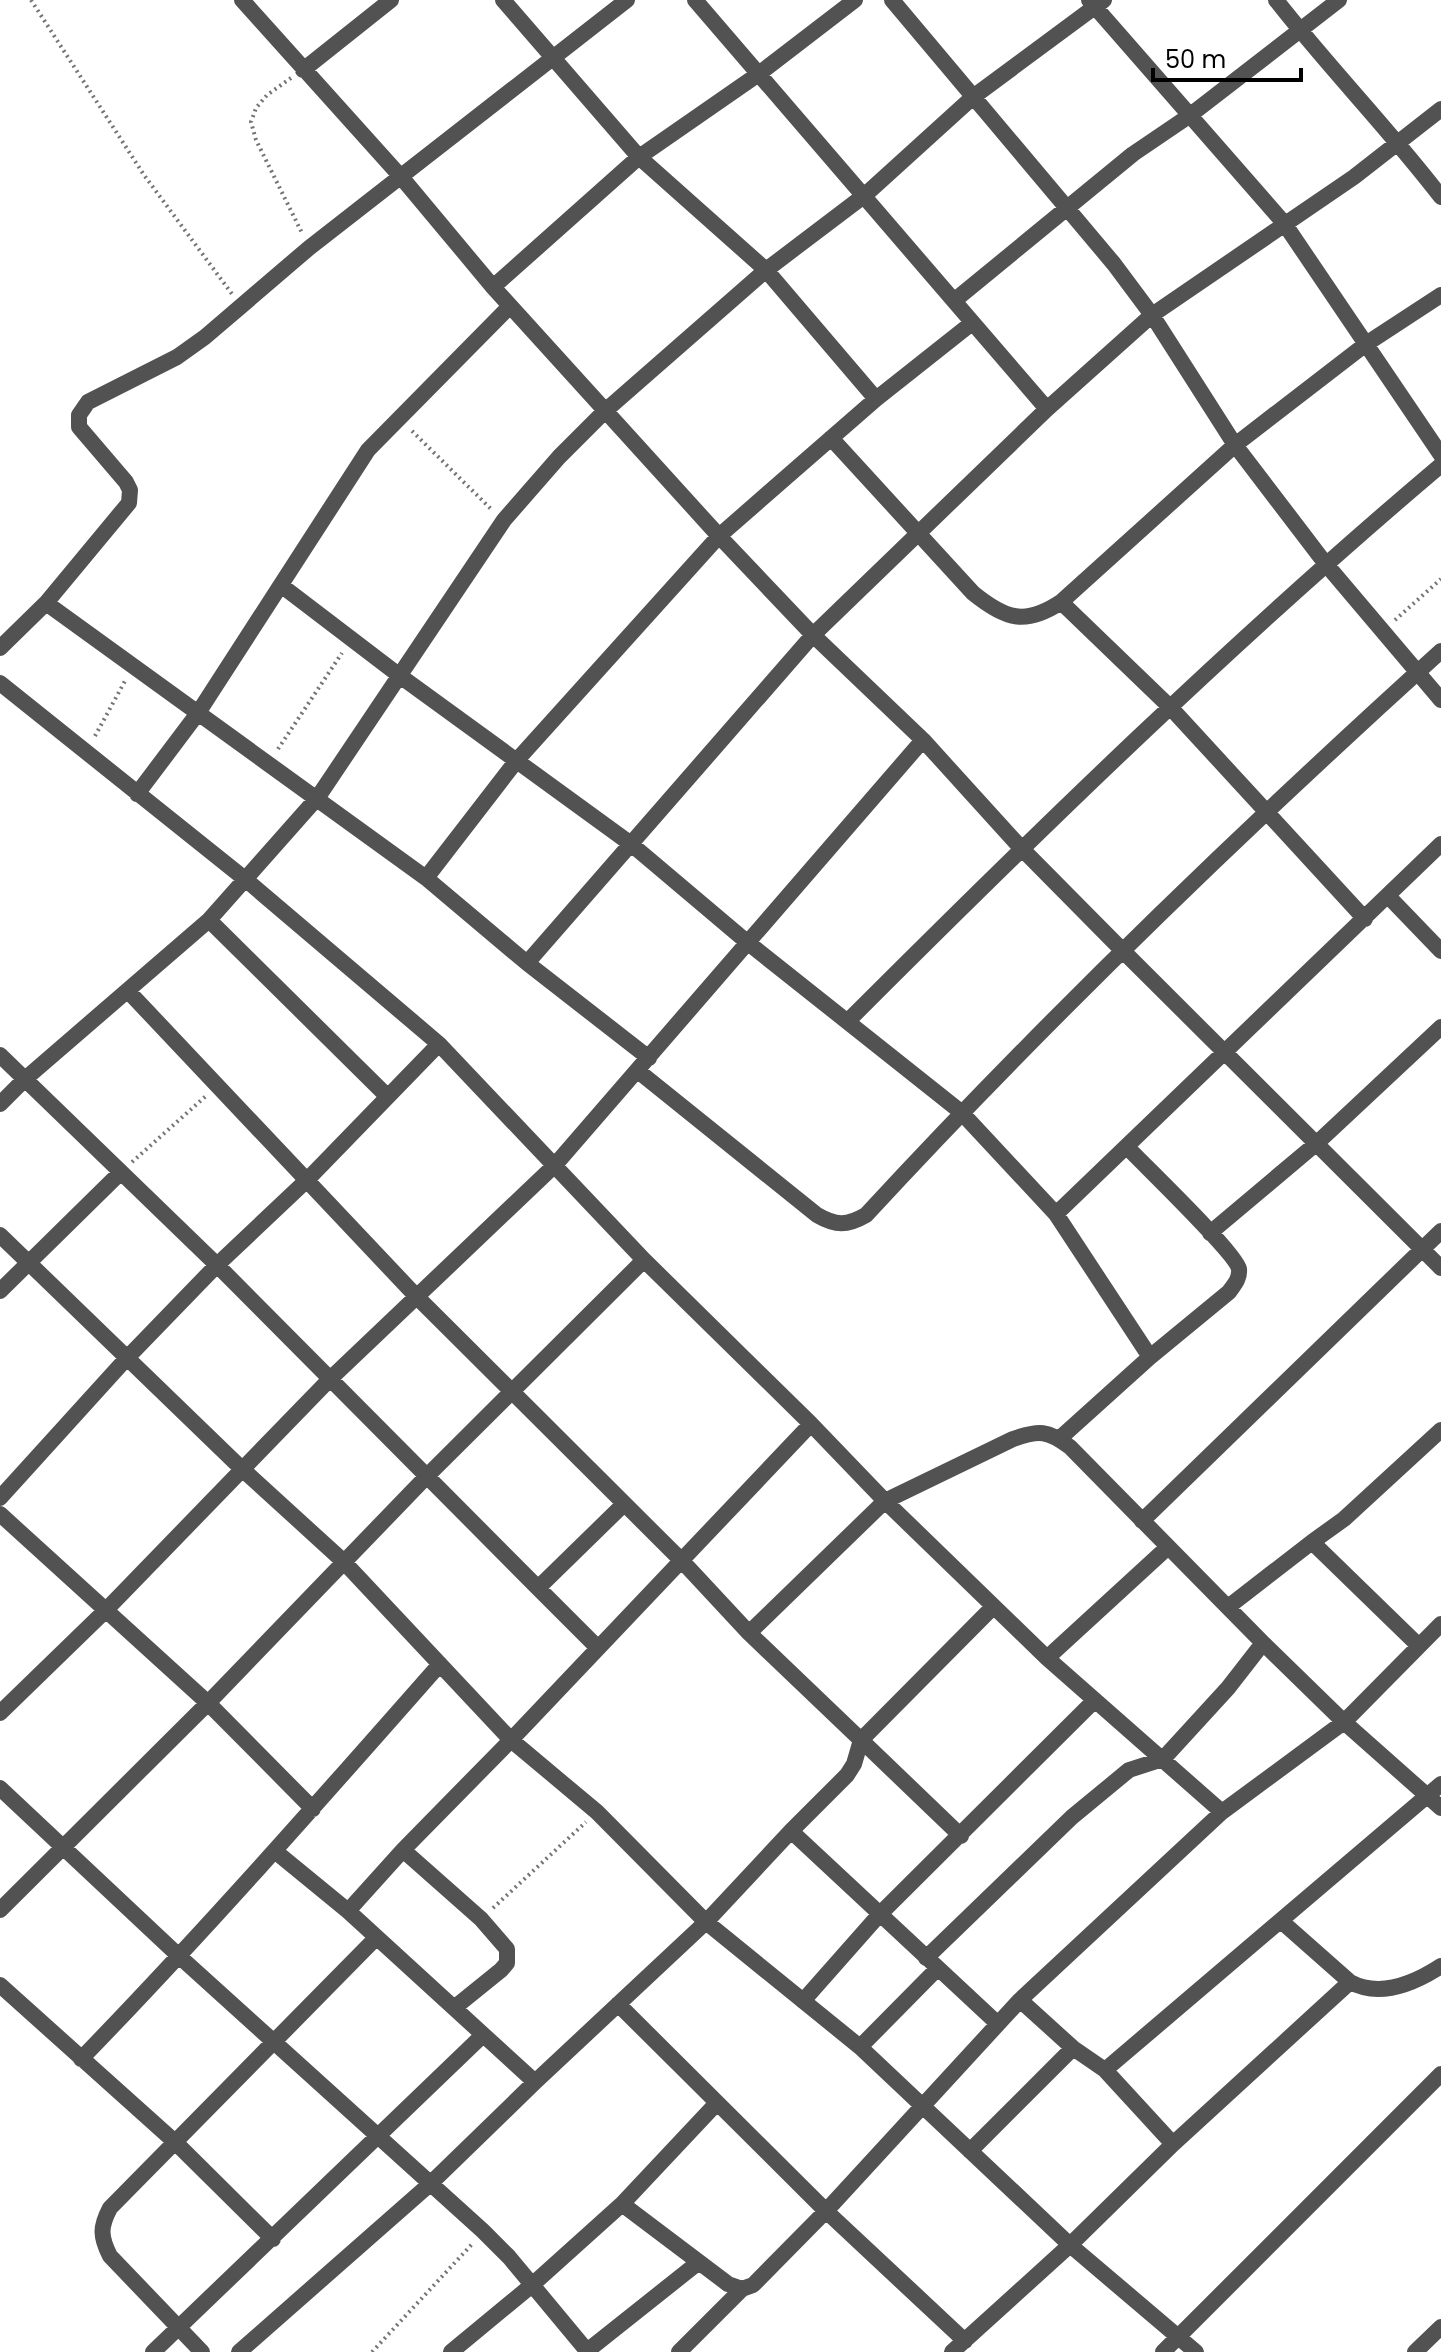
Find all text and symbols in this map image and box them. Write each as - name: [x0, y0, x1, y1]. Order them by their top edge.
- scale bar: [1153, 32, 1301, 82]
- text: 50 m: [1165, 43, 1226, 76]

